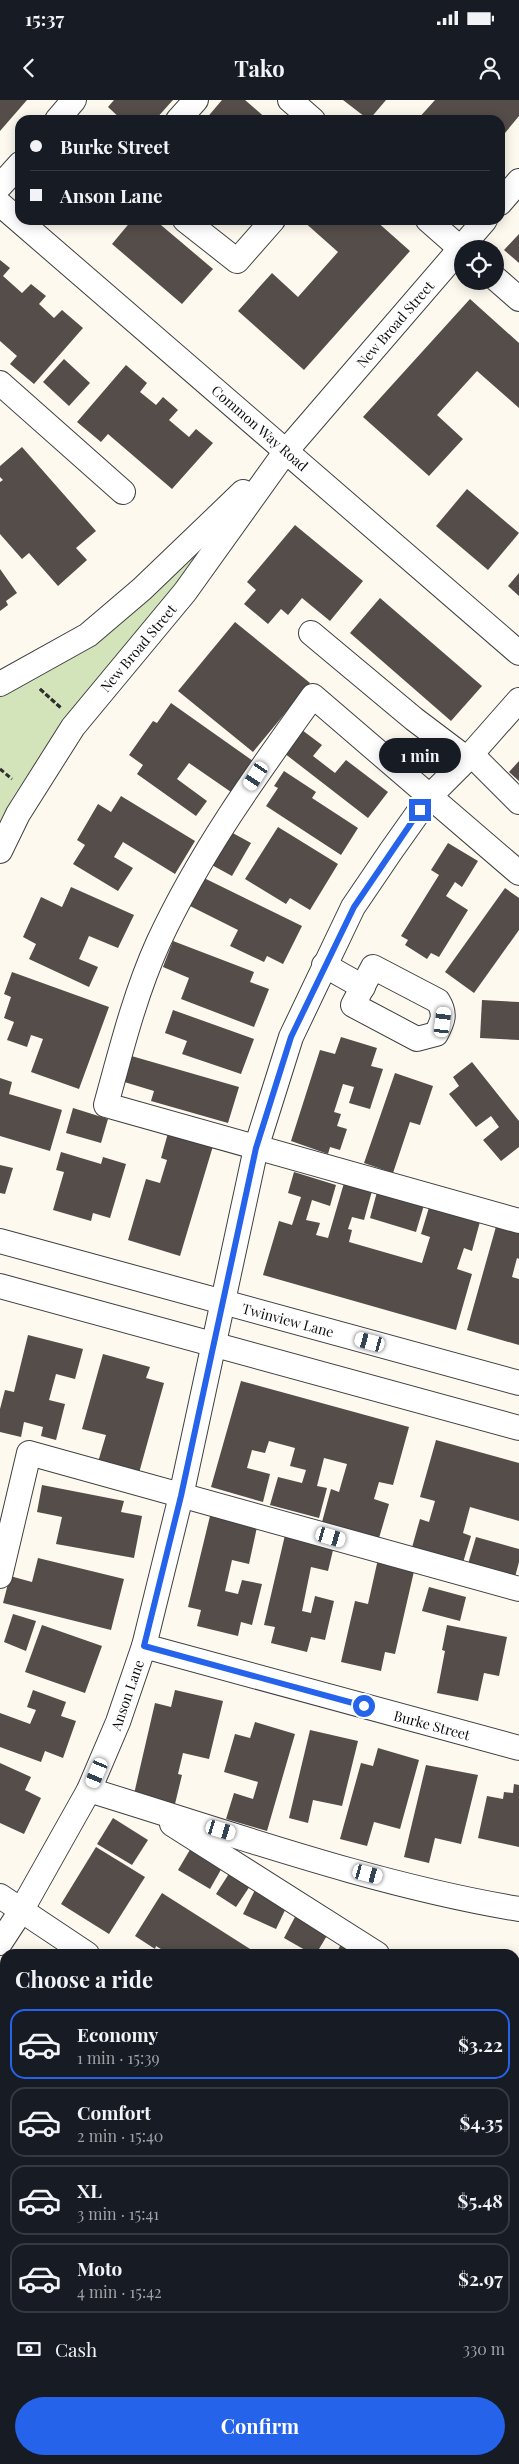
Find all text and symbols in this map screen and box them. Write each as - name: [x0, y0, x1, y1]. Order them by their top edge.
- text: 15:37: [25, 5, 64, 31]
- text: Tako: [234, 53, 285, 83]
- icon: back: [15, 54, 43, 82]
- icon: person: [476, 54, 504, 82]
- text: Burke Street: [60, 133, 170, 159]
- text: Anson Lane: [60, 182, 163, 208]
- map controls: [454, 240, 504, 290]
- button: locate: [454, 240, 504, 290]
- street label: New Broad Street: [352, 276, 439, 371]
- street label: Common Way Road: [208, 381, 312, 475]
- street label: New Broad Street: [96, 599, 181, 696]
- callout: 1 min: [379, 738, 461, 772]
- text: 1 min: [400, 745, 440, 766]
- car: [241, 759, 270, 793]
- route end: [409, 799, 431, 821]
- car: [433, 1006, 452, 1038]
- street label: Twinview Lane: [240, 1299, 336, 1341]
- car: [353, 1331, 386, 1353]
- car: [314, 1526, 347, 1548]
- street label: Anson Lane: [106, 1657, 148, 1734]
- route start: [353, 1695, 375, 1717]
- street label: Burke Street: [392, 1706, 473, 1745]
- car: [84, 1756, 109, 1790]
- car: [204, 1818, 237, 1842]
- car: [351, 1863, 384, 1885]
- text: Choose a ride: [15, 1964, 153, 1994]
- text: Economy: [77, 2021, 158, 2047]
- icon: car: [17, 2022, 62, 2067]
- text: $3.22: [458, 2031, 503, 2057]
- text: 1 min · 15:39: [77, 2047, 160, 2068]
- text: Comfort: [77, 2099, 151, 2125]
- icon: car: [17, 2100, 62, 2145]
- text: $4.35: [460, 2109, 503, 2135]
- text: 2 min · 15:40: [77, 2125, 163, 2146]
- text: XL: [77, 2177, 102, 2203]
- icon: car: [17, 2178, 62, 2223]
- text: $5.48: [458, 2187, 503, 2213]
- text: 3 min · 15:41: [77, 2203, 159, 2224]
- text: Moto: [77, 2255, 122, 2281]
- icon: car: [17, 2256, 62, 2301]
- text: $2.97: [458, 2265, 503, 2291]
- text: 4 min · 15:42: [77, 2281, 162, 2302]
- icon: cash: [15, 2335, 43, 2363]
- text: Cash: [55, 2336, 97, 2362]
- text: 330 m: [463, 2338, 505, 2359]
- button: Confirm: [15, 2397, 505, 2455]

